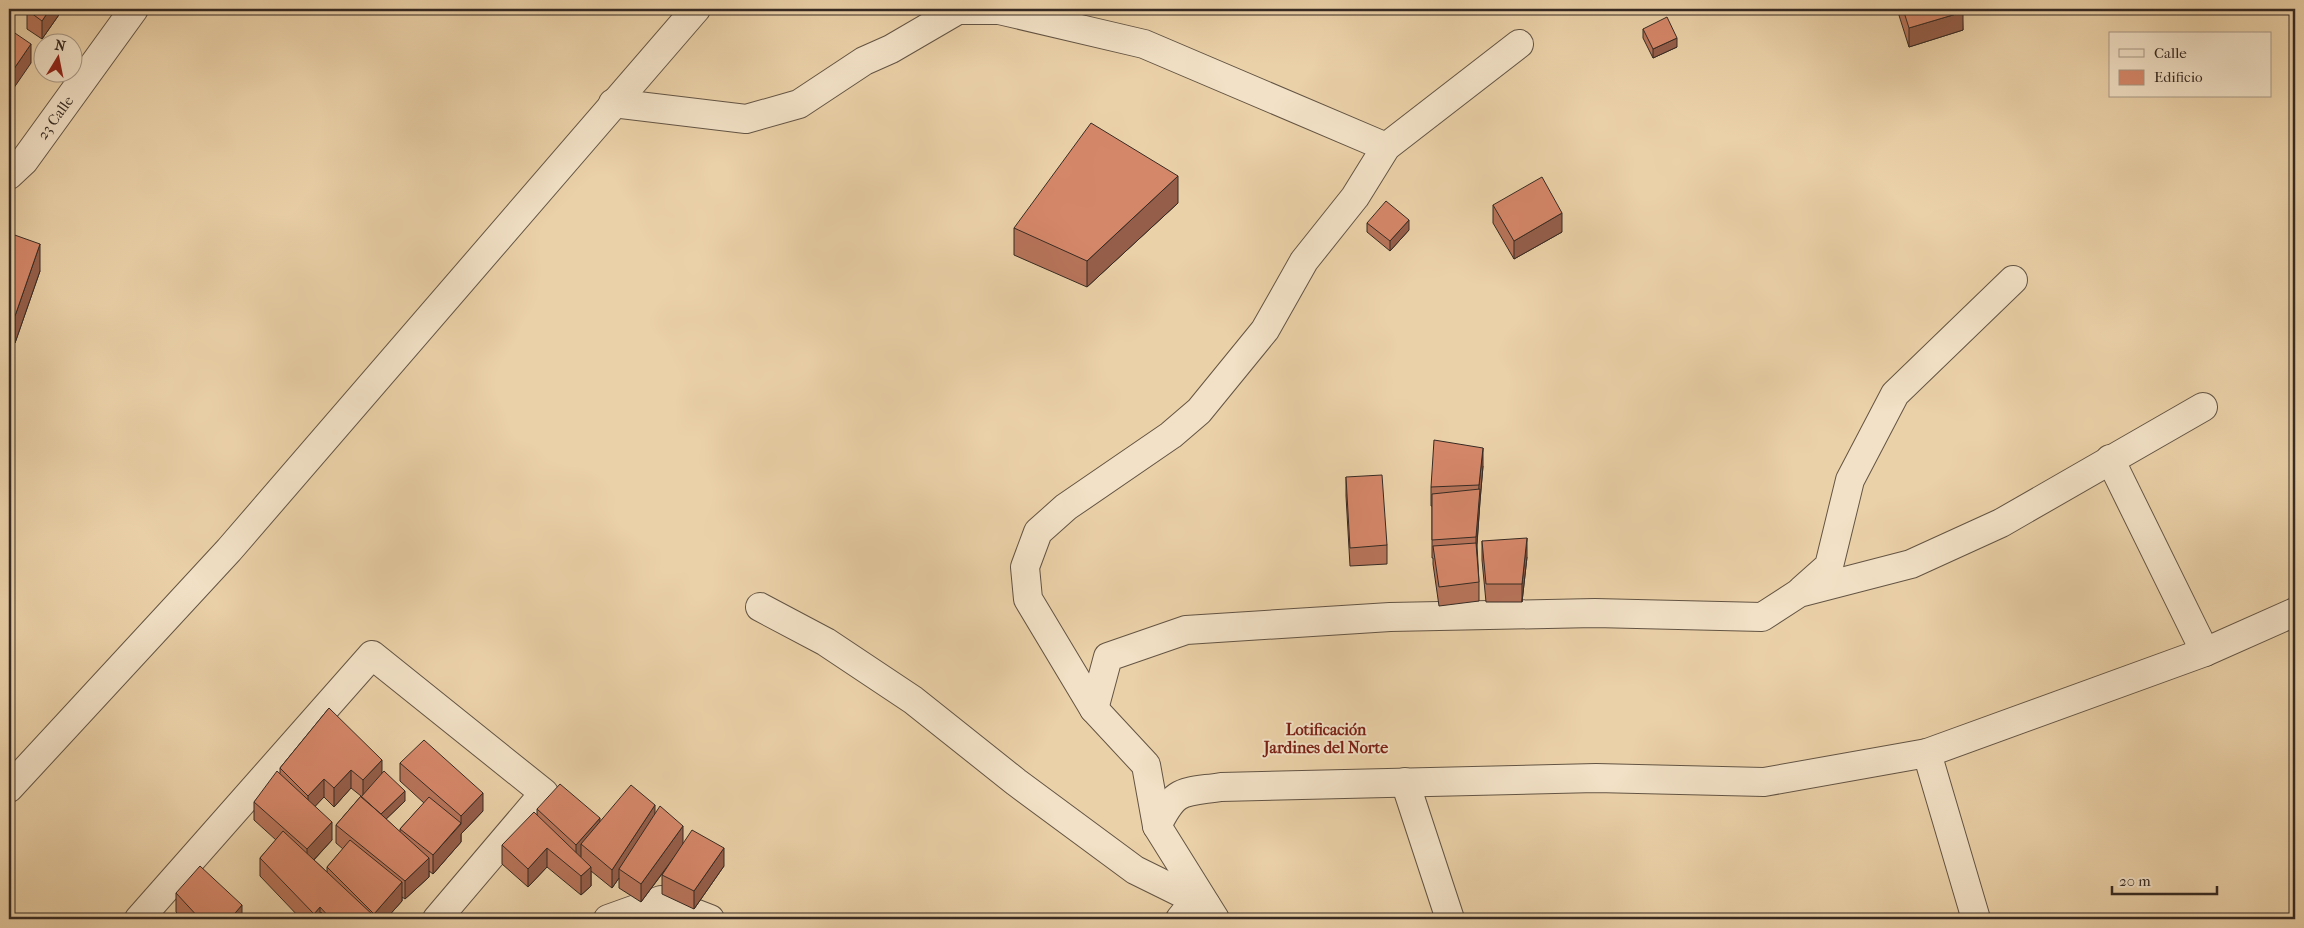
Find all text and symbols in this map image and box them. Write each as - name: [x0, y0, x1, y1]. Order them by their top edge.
- north arrow: [32, 32, 82, 82]
- legend: [2109, 32, 2272, 98]
- text: N: [53, 36, 67, 55]
- text: Calle: [2154, 44, 2187, 62]
- text: Edificio: [2154, 68, 2203, 86]
- street label: 23 Calle: [33, 92, 78, 143]
- district label: Lotificación Jardines del Norte: [1262, 720, 1388, 758]
- scale bar: [2112, 863, 2216, 895]
- text: 20 m: [2119, 872, 2151, 890]

